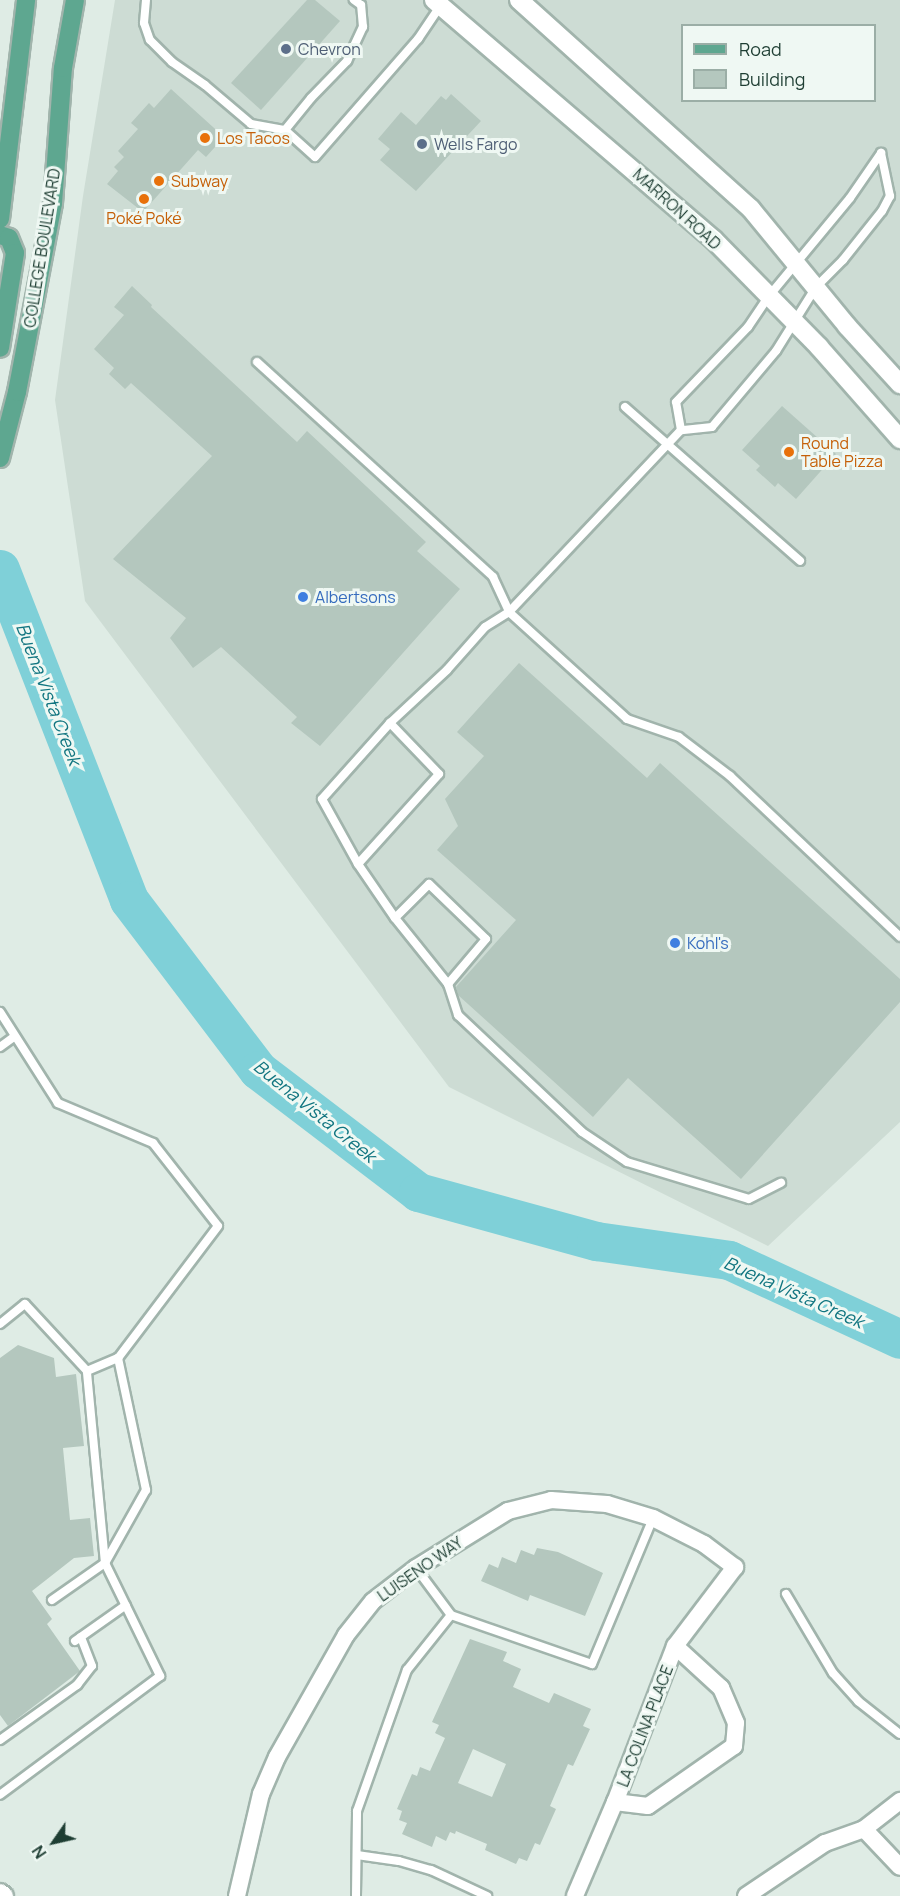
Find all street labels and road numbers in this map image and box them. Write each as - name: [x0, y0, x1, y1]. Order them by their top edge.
- street label: MARRON ROAD: [629, 164, 725, 254]
- street label: COLLEGE BOULEVARD: [20, 167, 64, 329]
- street label: LUISENO WAY: [374, 1533, 466, 1605]
- street label: LA COLINA PLACE: [613, 1662, 677, 1790]

